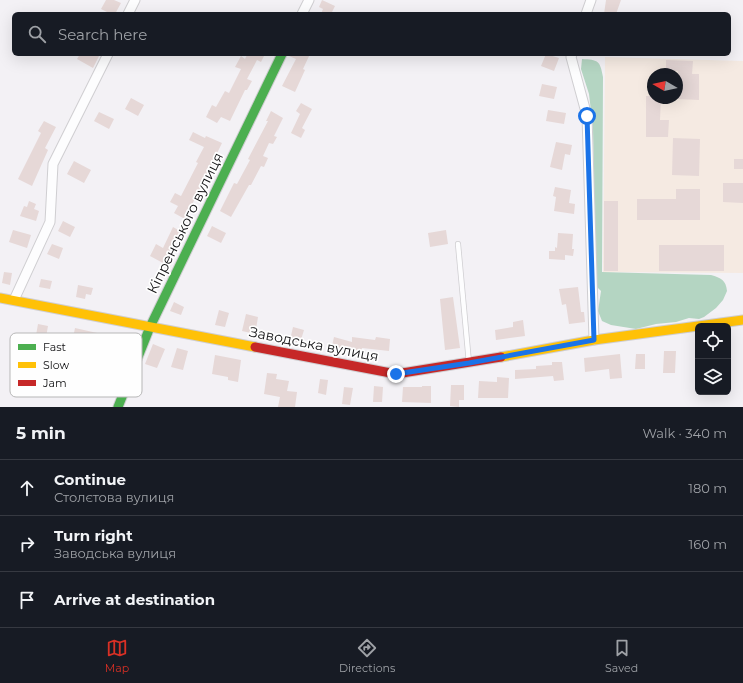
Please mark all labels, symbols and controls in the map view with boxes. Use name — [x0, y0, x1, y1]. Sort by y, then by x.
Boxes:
search box — [12, 12, 731, 56]
icon: search — [26, 23, 48, 45]
text: Search here — [58, 25, 147, 44]
north arrow — [647, 68, 683, 104]
route start — [578, 107, 596, 125]
street label: Кіпренського вулиця — [143, 150, 227, 296]
street label: Заводська вулиця — [248, 323, 380, 365]
map controls — [695, 323, 731, 395]
button: locate — [695, 323, 731, 359]
legend — [10, 333, 142, 397]
text: Fast — [43, 340, 67, 354]
text: Slow — [43, 358, 69, 372]
button: layers — [695, 359, 731, 395]
route end — [387, 365, 405, 383]
text: Jam — [42, 376, 67, 390]
text: 5 min — [16, 423, 66, 443]
text: Walk · 340 m — [643, 425, 727, 441]
text: Continue — [54, 470, 126, 489]
icon: ahead — [16, 477, 38, 499]
text: 180 m — [688, 480, 727, 496]
text: Столєтова вулиця — [54, 489, 175, 505]
text: Turn right — [54, 526, 133, 545]
icon: right — [16, 533, 38, 555]
text: 160 m — [689, 536, 727, 552]
text: Заводська вулиця — [54, 545, 176, 561]
icon: arrive — [16, 589, 38, 611]
text: Arrive at destination — [54, 590, 215, 609]
tab: Map — [105, 637, 129, 675]
tab: Directions — [339, 637, 395, 675]
tab: Saved — [605, 637, 638, 675]

